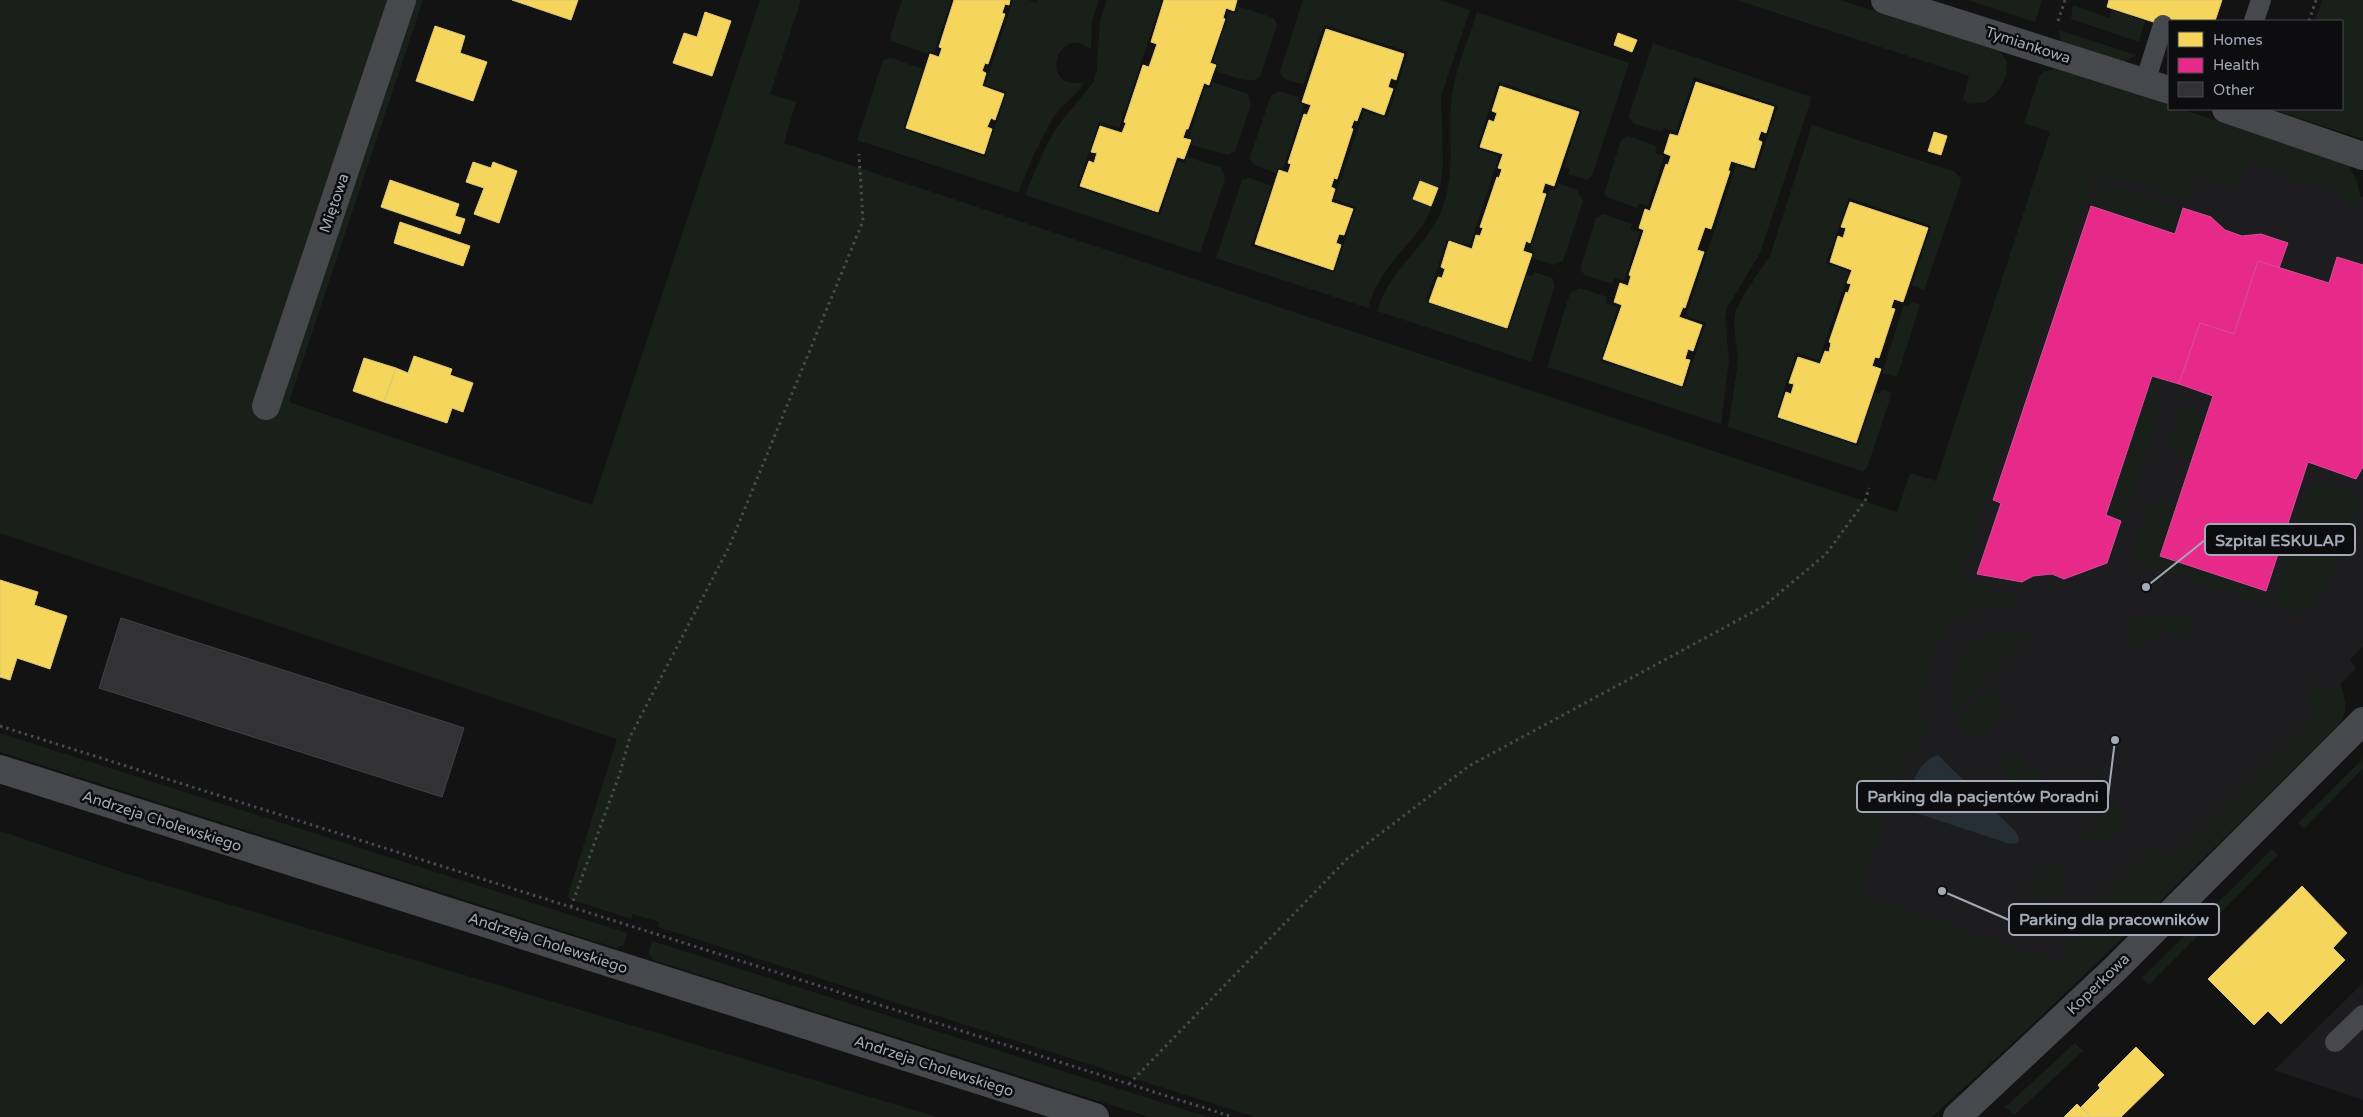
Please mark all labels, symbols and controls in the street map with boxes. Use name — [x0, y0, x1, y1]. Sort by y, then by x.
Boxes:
legend — [2168, 20, 2343, 110]
street label: Tymiankowa — [1983, 23, 2073, 67]
text: Homes — [2213, 31, 2263, 49]
text: Health — [2213, 56, 2260, 74]
text: Other — [2213, 81, 2255, 99]
street label: Miętowa — [315, 171, 353, 235]
callout: Szpital ESKULAP — [2205, 524, 2355, 555]
text: Szpital ESKULAP — [2215, 531, 2345, 551]
callout: Parking dla pacjentów Poradni — [1857, 781, 2108, 812]
street label: Andrzeja Cholewskiego — [80, 787, 244, 855]
text: Parking dla pacjentów Poradni — [1867, 787, 2099, 807]
callout: Parking dla pracowników — [2009, 904, 2219, 935]
street label: Andrzeja Cholewskiego — [466, 909, 630, 977]
text: Parking dla pracowników — [2019, 910, 2209, 930]
street label: Koperkowa — [2063, 950, 2133, 1018]
street label: Andrzeja Cholewskiego — [852, 1032, 1016, 1100]

